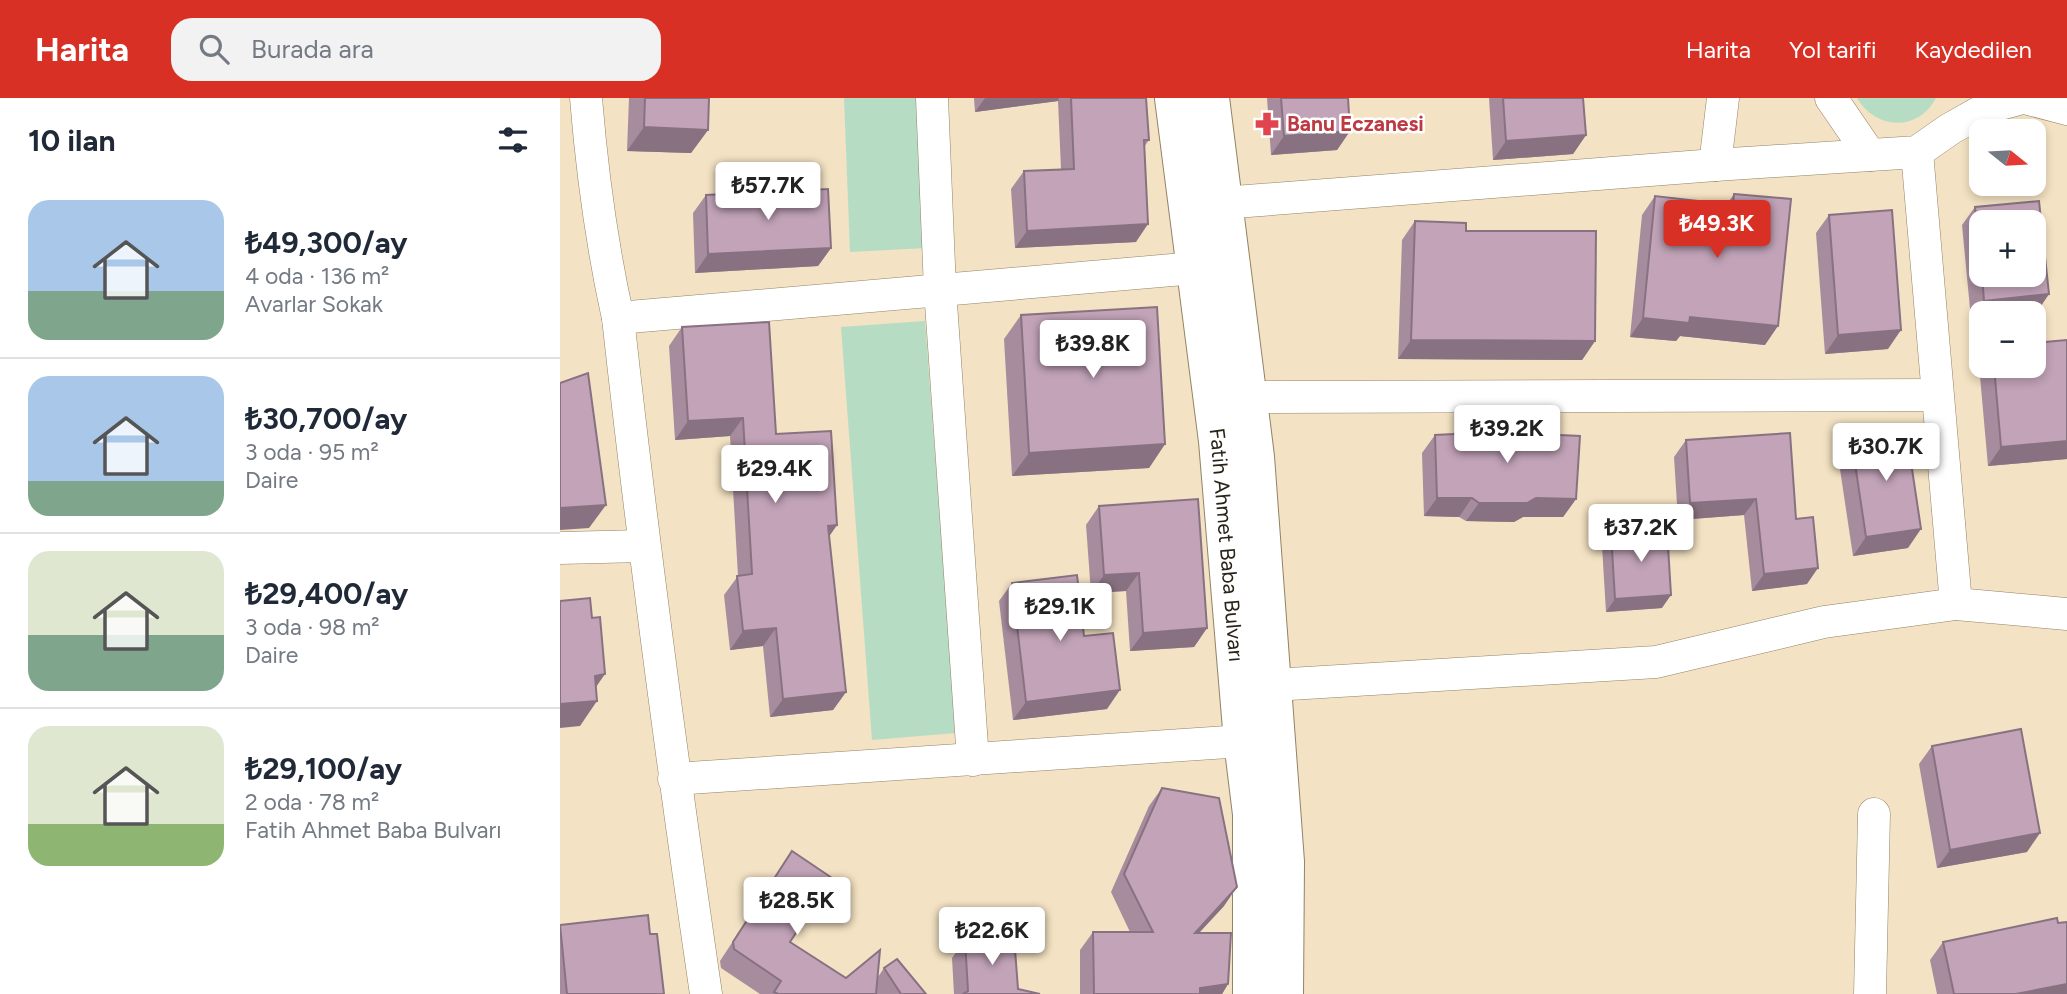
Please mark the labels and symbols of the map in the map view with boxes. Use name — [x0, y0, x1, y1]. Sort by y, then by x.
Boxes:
pharmacy icon: Banu Eczanesi — [1253, 110, 1281, 138]
place label: Banu Eczanesi — [1287, 111, 1424, 136]
north arrow — [1969, 119, 2046, 196]
pin: ₺57.7K — [711, 162, 825, 222]
pin: ₺49.3K — [1660, 200, 1774, 260]
pin: ₺39.8K — [1036, 320, 1150, 380]
pin: ₺39.2K — [1450, 406, 1564, 465]
pin: ₺30.7K — [1829, 424, 1943, 483]
street label: Fatih Ahmet Baba Bulvarı — [1204, 426, 1249, 663]
pin: ₺29.4K — [718, 446, 832, 505]
pin: ₺37.2K — [1584, 504, 1698, 564]
pin: ₺29.1K — [1003, 584, 1117, 643]
pin: ₺28.5K — [740, 878, 854, 937]
pin: ₺22.6K — [935, 908, 1049, 967]

